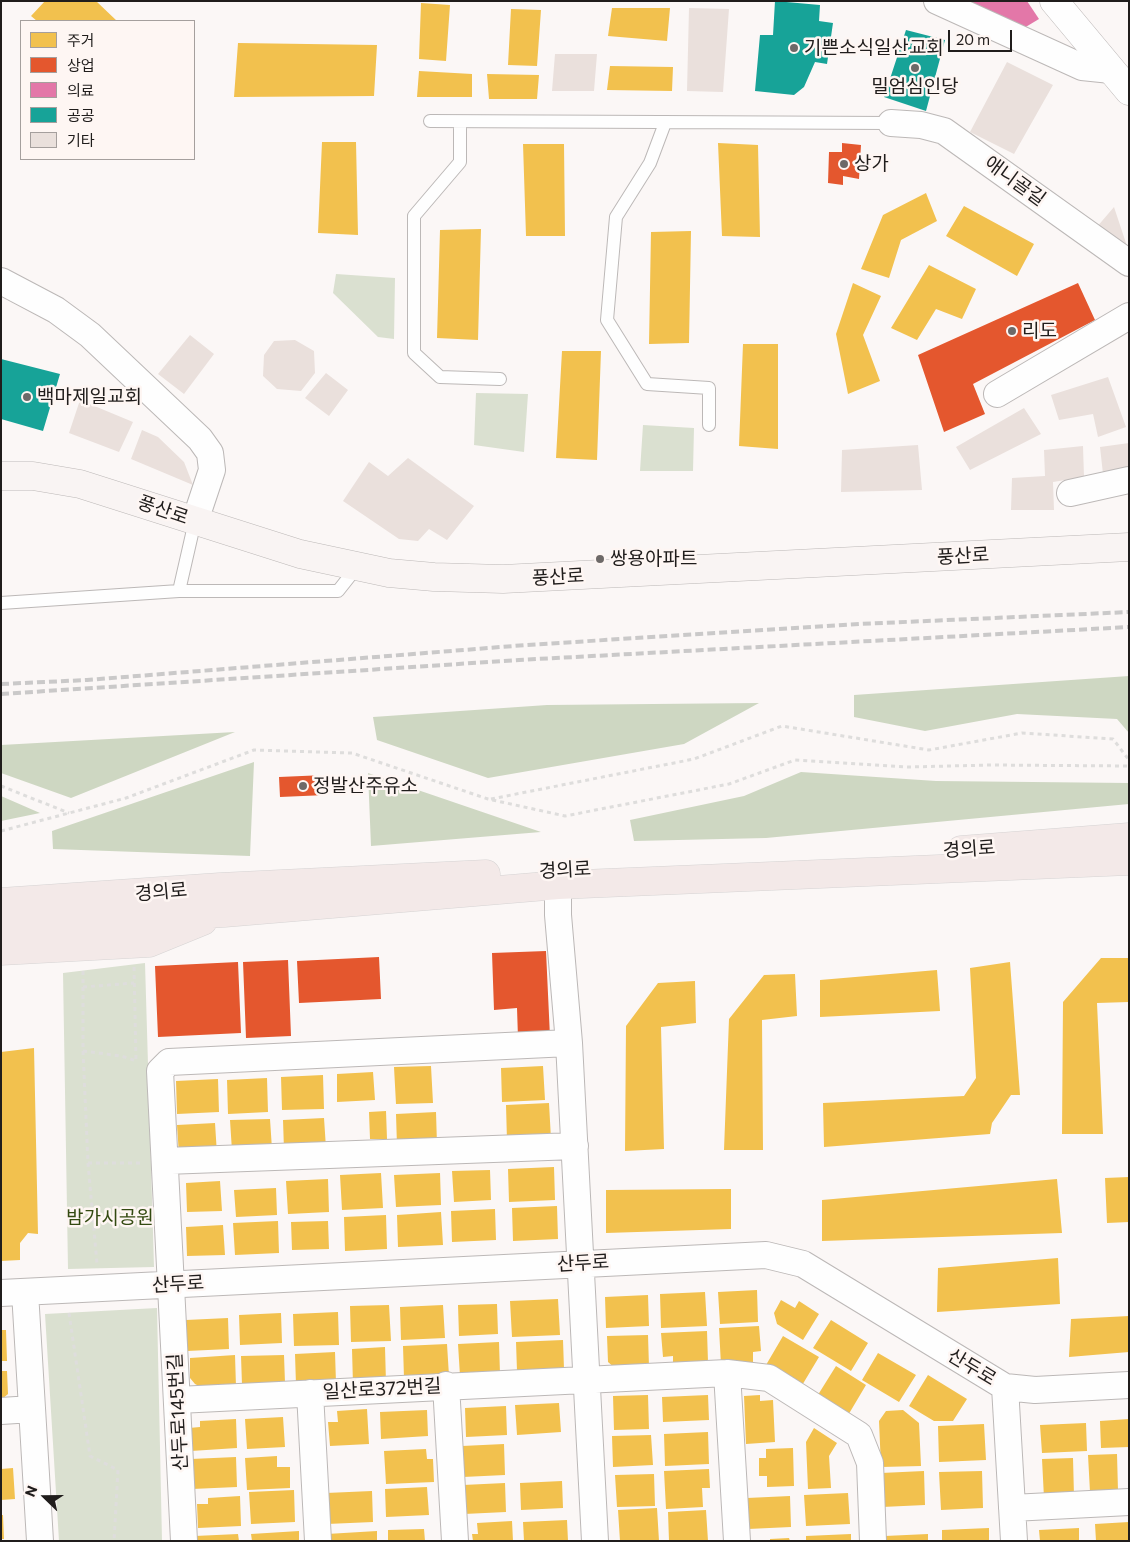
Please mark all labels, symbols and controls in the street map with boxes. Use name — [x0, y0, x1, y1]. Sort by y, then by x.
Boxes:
legend — [20, 20, 195, 160]
scale bar — [950, 20, 1014, 52]
text: 20 m — [956, 30, 990, 48]
text: 주거 — [67, 31, 95, 49]
place label: 기쁜소식일산교회 — [804, 37, 944, 59]
marker: 기쁜소식일산교회 — [788, 42, 800, 54]
text: 상업 — [67, 56, 95, 74]
marker: 밀엄심인당 — [909, 62, 921, 74]
place label: 밀엄심인당 — [871, 76, 959, 98]
text: 의료 — [67, 81, 95, 99]
text: 공공 — [67, 106, 95, 124]
text: 기타 — [67, 131, 95, 149]
street label: 애니골길 — [980, 151, 1050, 211]
place label: 상가 — [854, 153, 889, 175]
marker: 상가 — [838, 158, 850, 170]
place label: 리도 — [1022, 320, 1057, 342]
marker: 리도 — [1006, 325, 1018, 337]
place label: 백마제일교회 — [37, 386, 142, 408]
marker: 백마제일교회 — [21, 391, 33, 403]
street label: 풍산로 — [134, 491, 192, 529]
street label: 풍산로 — [936, 543, 990, 569]
place label: 쌍용아파트 — [610, 548, 697, 570]
marker: 쌍용아파트 — [594, 553, 606, 565]
street label: 풍산로 — [531, 564, 585, 590]
place label: 정발산주유소 — [313, 775, 418, 797]
marker: 정발산주유소 — [297, 780, 309, 792]
street label: 경의로 — [942, 836, 996, 862]
street label: 경의로 — [538, 857, 592, 883]
street label: 경의로 — [134, 878, 188, 906]
park label: 밤가시공원 — [66, 1207, 154, 1229]
street label: 산두로 — [556, 1250, 610, 1276]
street label: 산두로 — [151, 1271, 205, 1297]
street label: 산두로 — [944, 1344, 1000, 1390]
street label: 산두로145번길 — [164, 1353, 192, 1471]
street label: 일산로372번길 — [322, 1375, 442, 1403]
north arrow — [20, 1472, 70, 1522]
text: N — [21, 1483, 40, 1499]

